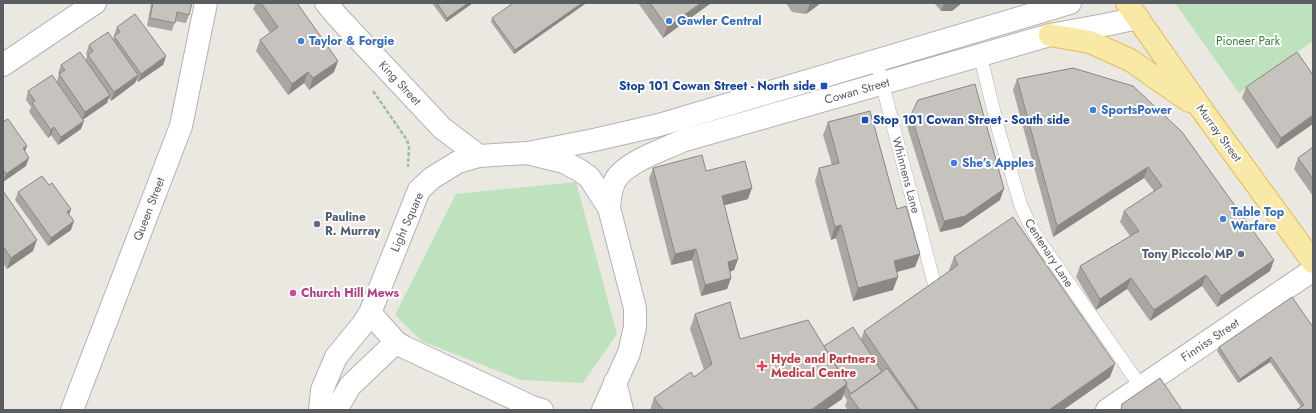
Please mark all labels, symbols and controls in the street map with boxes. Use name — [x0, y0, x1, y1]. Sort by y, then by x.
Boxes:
place label: Gawler Central — [677, 12, 762, 30]
marker: Gawler Central — [664, 16, 674, 26]
place label: Taylor & Forgie — [309, 32, 394, 50]
park label: Pioneer Park — [1216, 32, 1281, 50]
marker: Taylor & Forgie — [296, 36, 306, 46]
street label: King Street — [375, 57, 426, 109]
street label: Cowan Street — [822, 73, 892, 109]
place label: Stop 101 Cowan Street - North side — [619, 77, 816, 95]
marker: Stop 101 Cowan Street - North side — [819, 81, 829, 91]
street label: Murray Street — [1192, 100, 1246, 166]
place label: SportsPower — [1101, 101, 1172, 119]
marker: SportsPower — [1088, 105, 1098, 115]
place label: Stop 101 Cowan Street - South side — [873, 111, 1070, 129]
marker: Stop 101 Cowan Street - South side — [860, 115, 870, 125]
street label: Whinnens Lane — [887, 135, 925, 215]
place label: She’s Apples — [962, 154, 1034, 172]
marker: She’s Apples — [949, 158, 959, 168]
street label: Queen Street — [129, 175, 169, 243]
street label: Light Square — [386, 189, 428, 255]
place label: Table Top Warfare — [1231, 203, 1285, 235]
place label: Pauline R. Murray — [325, 208, 381, 240]
marker: Table Top Warfare — [1218, 214, 1228, 224]
street label: Centenary Lane — [1020, 215, 1078, 291]
marker: Pauline R. Murray — [312, 219, 322, 229]
place label: Tony Piccolo MP — [1142, 245, 1234, 263]
marker: Tony Piccolo MP — [1236, 249, 1246, 259]
place label: Church Hill Mews — [301, 284, 400, 302]
marker: Church Hill Mews — [288, 288, 298, 298]
street label: Finniss Street — [1177, 314, 1243, 366]
place label: Hyde and Partners Medical Centre — [771, 350, 876, 382]
marker: Hyde and Partners Medical Centre — [756, 360, 768, 372]

